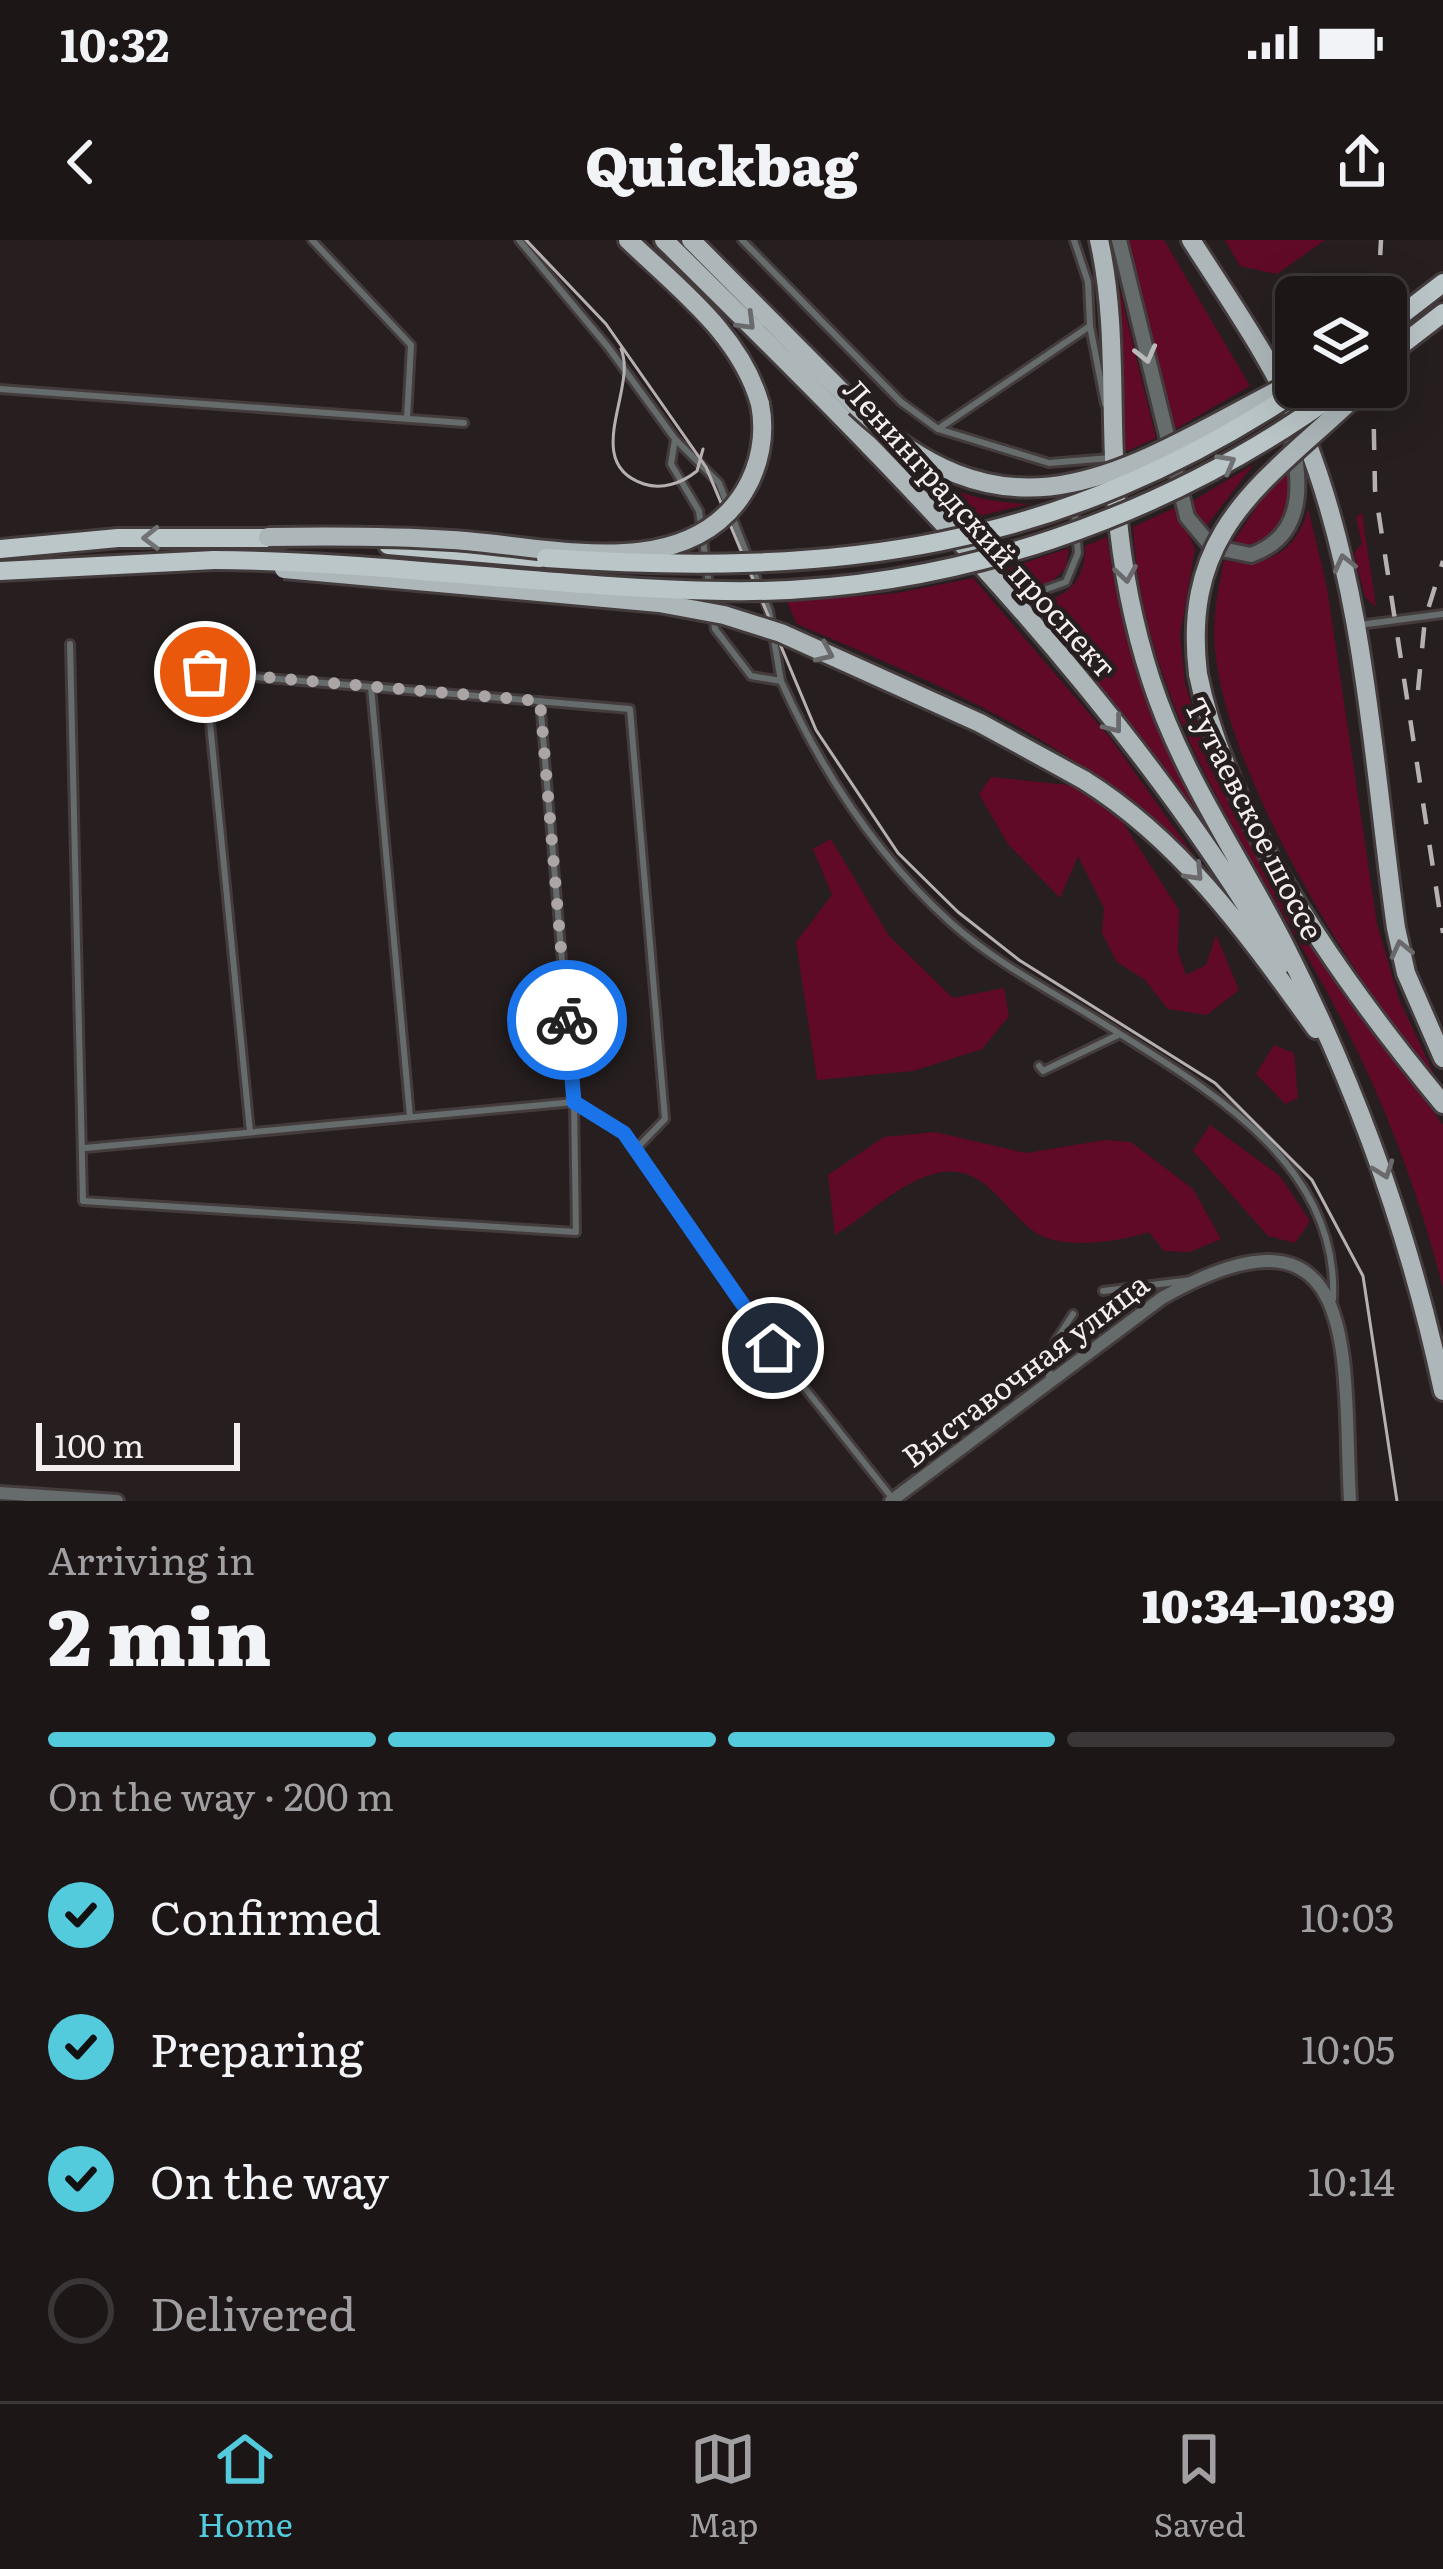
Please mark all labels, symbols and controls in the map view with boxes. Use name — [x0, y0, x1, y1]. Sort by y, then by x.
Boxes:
text: 10:32 — [60, 9, 169, 76]
text: Quickbag — [585, 122, 858, 203]
icon: back — [48, 129, 114, 195]
icon: share — [1329, 129, 1395, 195]
map controls — [1275, 276, 1407, 408]
button: layers — [1275, 276, 1407, 408]
one-way arrow — [733, 308, 755, 330]
one-way arrow — [1132, 343, 1157, 364]
street label: Ленинградский проспект — [835, 368, 1128, 686]
one-way arrow — [1215, 454, 1236, 477]
one-way arrow — [141, 524, 160, 550]
one-way arrow — [1333, 554, 1358, 574]
one-way arrow — [1113, 564, 1138, 584]
pin — [154, 621, 256, 723]
one-way arrow — [813, 638, 834, 662]
icon: bag — [172, 639, 238, 705]
street label: Тутаевское шоссе — [1175, 688, 1336, 947]
one-way arrow — [1099, 712, 1121, 734]
one-way arrow — [1181, 859, 1202, 880]
one-way arrow — [1390, 939, 1415, 959]
courier — [507, 960, 627, 1080]
icon: bike — [534, 987, 600, 1053]
one-way arrow — [1369, 1158, 1394, 1179]
street label: Выставочная улица — [892, 1261, 1157, 1476]
pin — [722, 1297, 824, 1399]
icon: home — [740, 1315, 806, 1381]
scale bar — [36, 1417, 240, 1470]
text: 100 m — [54, 1419, 144, 1468]
text: Arriving in — [48, 1529, 255, 1587]
text: 10:34–10:39 — [1142, 1570, 1395, 1637]
text: 2 min — [48, 1574, 271, 1690]
text: On the way · 200 m — [48, 1765, 394, 1823]
icon: check — [48, 1882, 114, 1948]
text: Confirmed — [150, 1882, 381, 1949]
text: 10:03 — [1301, 1886, 1395, 1944]
icon: check — [48, 2014, 114, 2080]
text: Preparing — [150, 2014, 364, 2081]
text: 10:05 — [1301, 2018, 1395, 2076]
icon: check — [48, 2146, 114, 2212]
text: On the way — [150, 2146, 389, 2213]
text: 10:14 — [1308, 2150, 1395, 2208]
text: Delivered — [150, 2278, 356, 2345]
tab: Home — [198, 2426, 293, 2547]
tab: Map — [688, 2426, 758, 2547]
tab: Saved — [1154, 2426, 1245, 2547]

